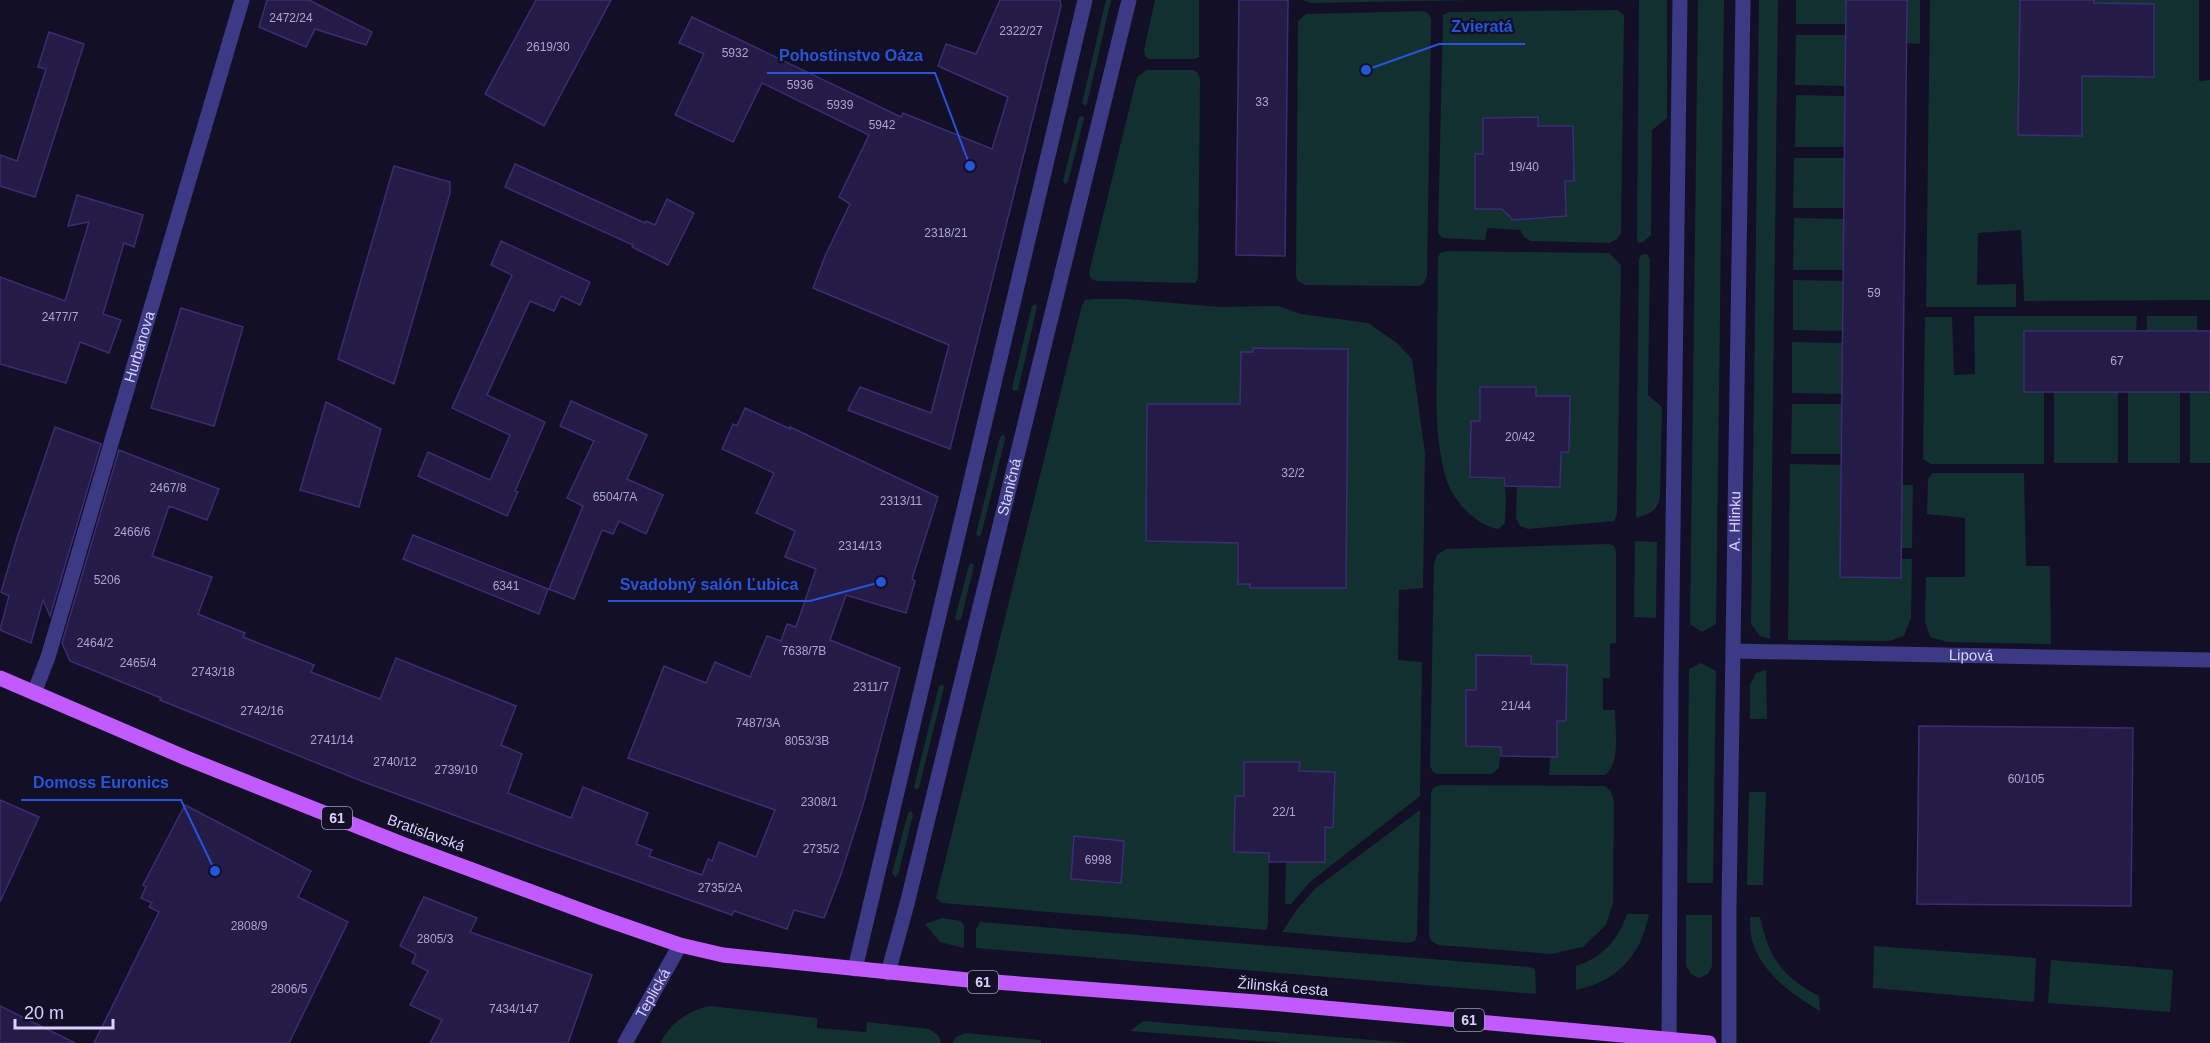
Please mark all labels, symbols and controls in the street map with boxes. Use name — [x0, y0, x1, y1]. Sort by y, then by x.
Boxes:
callout: Zvieratá — [1439, 10, 1525, 44]
house number: 2472/24 — [269, 11, 313, 25]
text: Zvieratá — [1451, 18, 1513, 35]
house number: 2322/27 — [999, 24, 1043, 38]
callout: Pohostinstvo Oáza — [767, 39, 935, 73]
house number: 2619/30 — [526, 40, 570, 54]
house number: 5932 — [722, 46, 749, 60]
text: Pohostinstvo Oáza — [779, 47, 923, 64]
house number: 5936 — [787, 78, 814, 92]
house number: 33 — [1255, 95, 1269, 109]
house number: 5939 — [827, 98, 854, 112]
house number: 5942 — [869, 118, 896, 132]
house number: 19/40 — [1509, 160, 1539, 174]
house number: 2318/21 — [924, 226, 968, 240]
house number: 59 — [1867, 286, 1881, 300]
street label: Hurbanova — [121, 308, 158, 384]
house number: 2477/7 — [42, 310, 79, 324]
house number: 67 — [2110, 354, 2124, 368]
house number: 20/42 — [1505, 430, 1535, 444]
street label: Staničná — [994, 456, 1024, 517]
house number: 32/2 — [1281, 466, 1305, 480]
house number: 2467/8 — [150, 481, 187, 495]
house number: 6504/7A — [593, 490, 637, 504]
street label: A. Hlinku — [1725, 491, 1743, 551]
house number: 2313/11 — [880, 494, 923, 508]
house number: 2466/6 — [114, 525, 151, 539]
house number: 2314/13 — [838, 539, 882, 553]
callout: Svadobný salón Ľubica — [608, 567, 810, 601]
house number: 5206 — [94, 573, 121, 587]
text: Svadobný salón Ľubica — [620, 576, 798, 593]
house number: 6341 — [493, 579, 520, 593]
house number: 2464/2 — [77, 636, 114, 650]
house number: 7638/7B — [782, 644, 826, 658]
street label: Lipová — [1949, 646, 1994, 664]
house number: 2465/4 — [120, 656, 157, 670]
house number: 2743/18 — [191, 665, 235, 679]
house number: 2311/7 — [853, 680, 889, 694]
house number: 21/44 — [1501, 699, 1531, 713]
house number: 2742/16 — [240, 704, 284, 718]
house number: 7487/3A — [736, 716, 780, 730]
house number: 2741/14 — [310, 733, 354, 747]
house number: 8053/3B — [785, 734, 829, 748]
house number: 2740/12 — [373, 755, 417, 769]
house number: 2739/10 — [434, 763, 478, 777]
callout: Domoss Euronics — [21, 766, 181, 800]
house number: 60/105 — [2008, 772, 2045, 786]
text: Domoss Euronics — [33, 774, 169, 791]
house number: 2308/1 — [801, 795, 838, 809]
house number: 22/1 — [1272, 805, 1296, 819]
road number: 61 — [322, 807, 352, 829]
street label: Bratislavská — [385, 811, 468, 855]
house number: 2735/2 — [803, 842, 840, 856]
house number: 6998 — [1085, 853, 1112, 867]
house number: 2735/2A — [698, 881, 742, 895]
house number: 2808/9 — [231, 919, 268, 933]
house number: 2805/3 — [417, 932, 454, 946]
street label: Teplická — [632, 965, 673, 1021]
road number: 61 — [968, 971, 998, 993]
street label: Žilinská cesta — [1237, 974, 1330, 999]
house number: 2806/5 — [271, 982, 308, 996]
scale bar — [15, 992, 112, 1030]
house number: 7434/147 — [489, 1002, 539, 1016]
text: 20 m — [24, 1003, 64, 1023]
road number: 61 — [1454, 1009, 1484, 1031]

